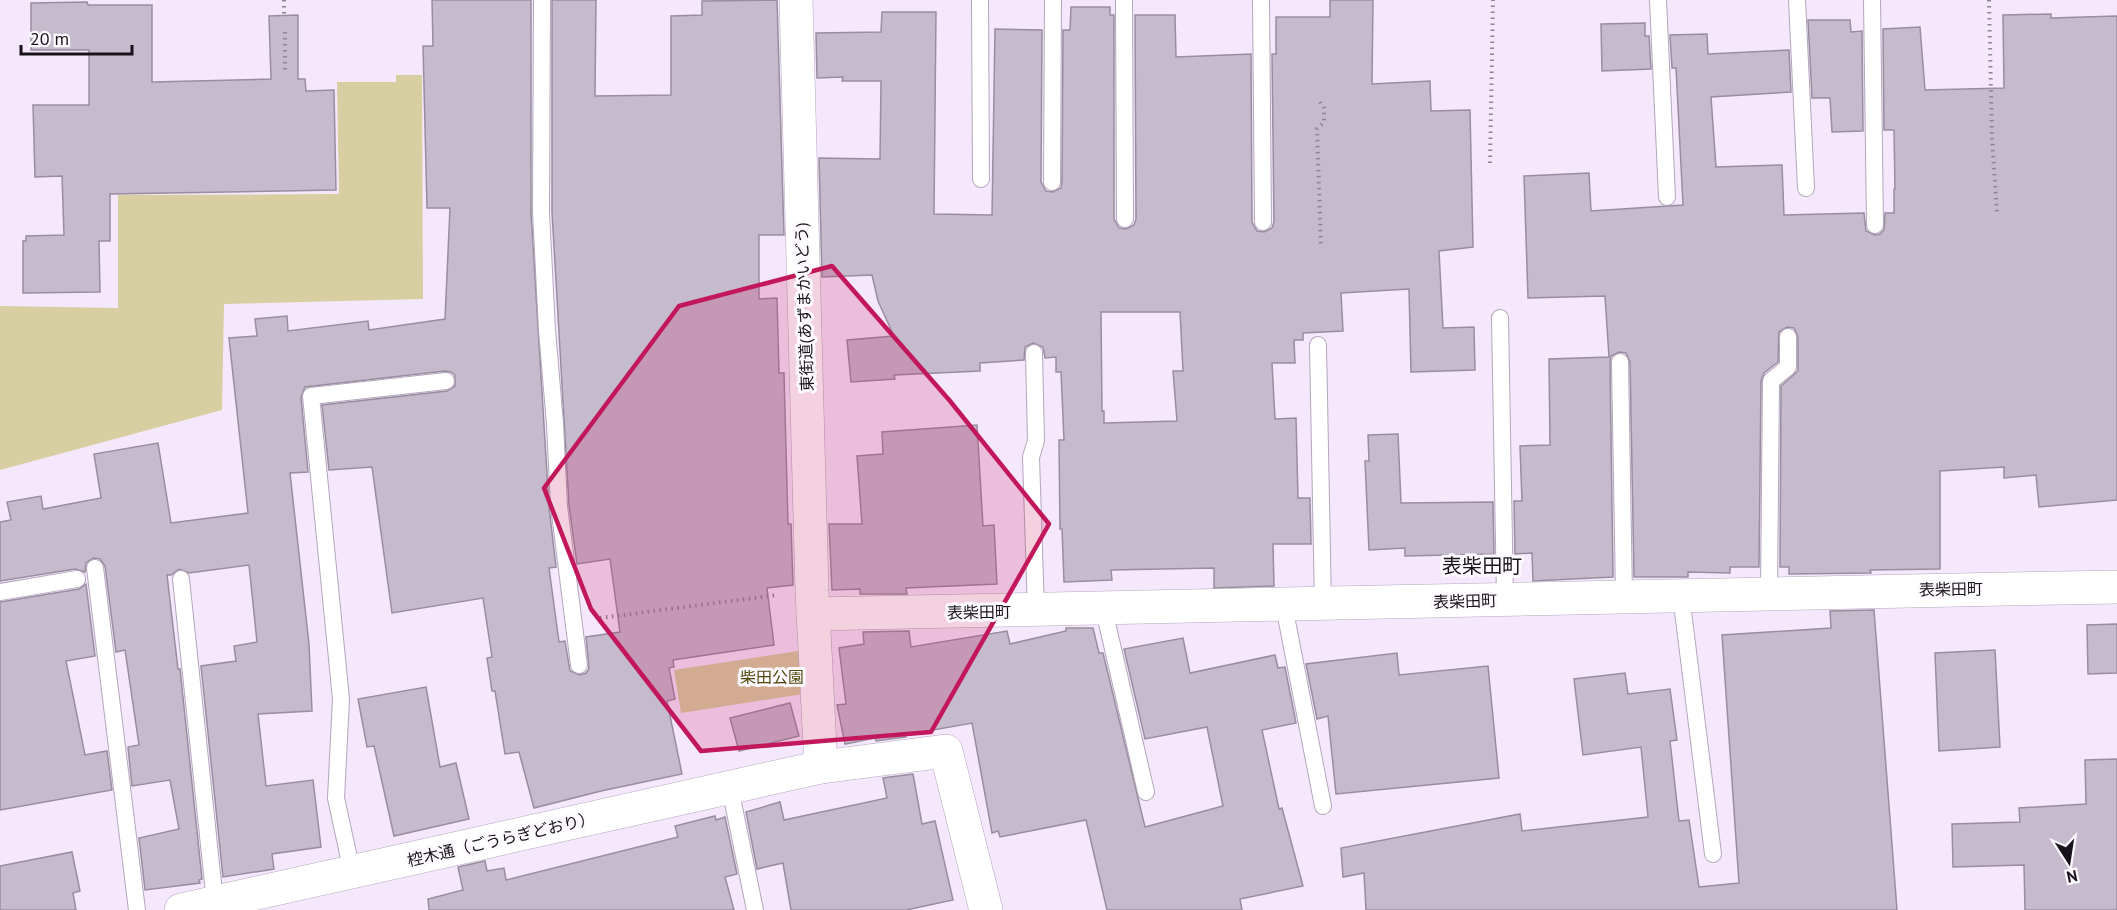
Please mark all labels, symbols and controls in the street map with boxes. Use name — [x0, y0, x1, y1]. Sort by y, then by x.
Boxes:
scale bar — [21, 18, 132, 56]
text: 20 m — [30, 27, 69, 50]
street label: 東街道(あずまかいどう) — [791, 222, 817, 392]
district label: 表柴田町 — [1442, 553, 1522, 579]
street label: 表柴田町 — [1919, 578, 1983, 600]
street label: 表柴田町 — [1433, 590, 1497, 612]
street label: 表柴田町 — [947, 601, 1011, 623]
park label: 柴田公園 — [740, 667, 804, 687]
street label: 椌木通（ごうらぎどおり） — [405, 808, 597, 870]
north arrow — [2039, 832, 2099, 892]
text: N — [2065, 866, 2079, 888]

